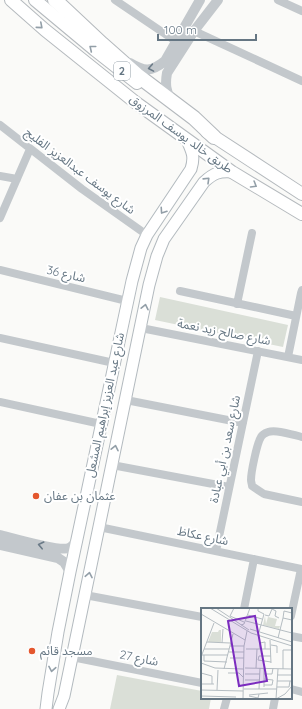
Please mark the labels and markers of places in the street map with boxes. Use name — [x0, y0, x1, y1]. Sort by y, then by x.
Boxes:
place label: عثمان بن عفان — [44, 488, 115, 503]
marker: عثمان بن عفان — [31, 491, 41, 501]
place label: مسجد قائم — [40, 643, 93, 660]
marker: مسجد قائم — [27, 646, 37, 656]

